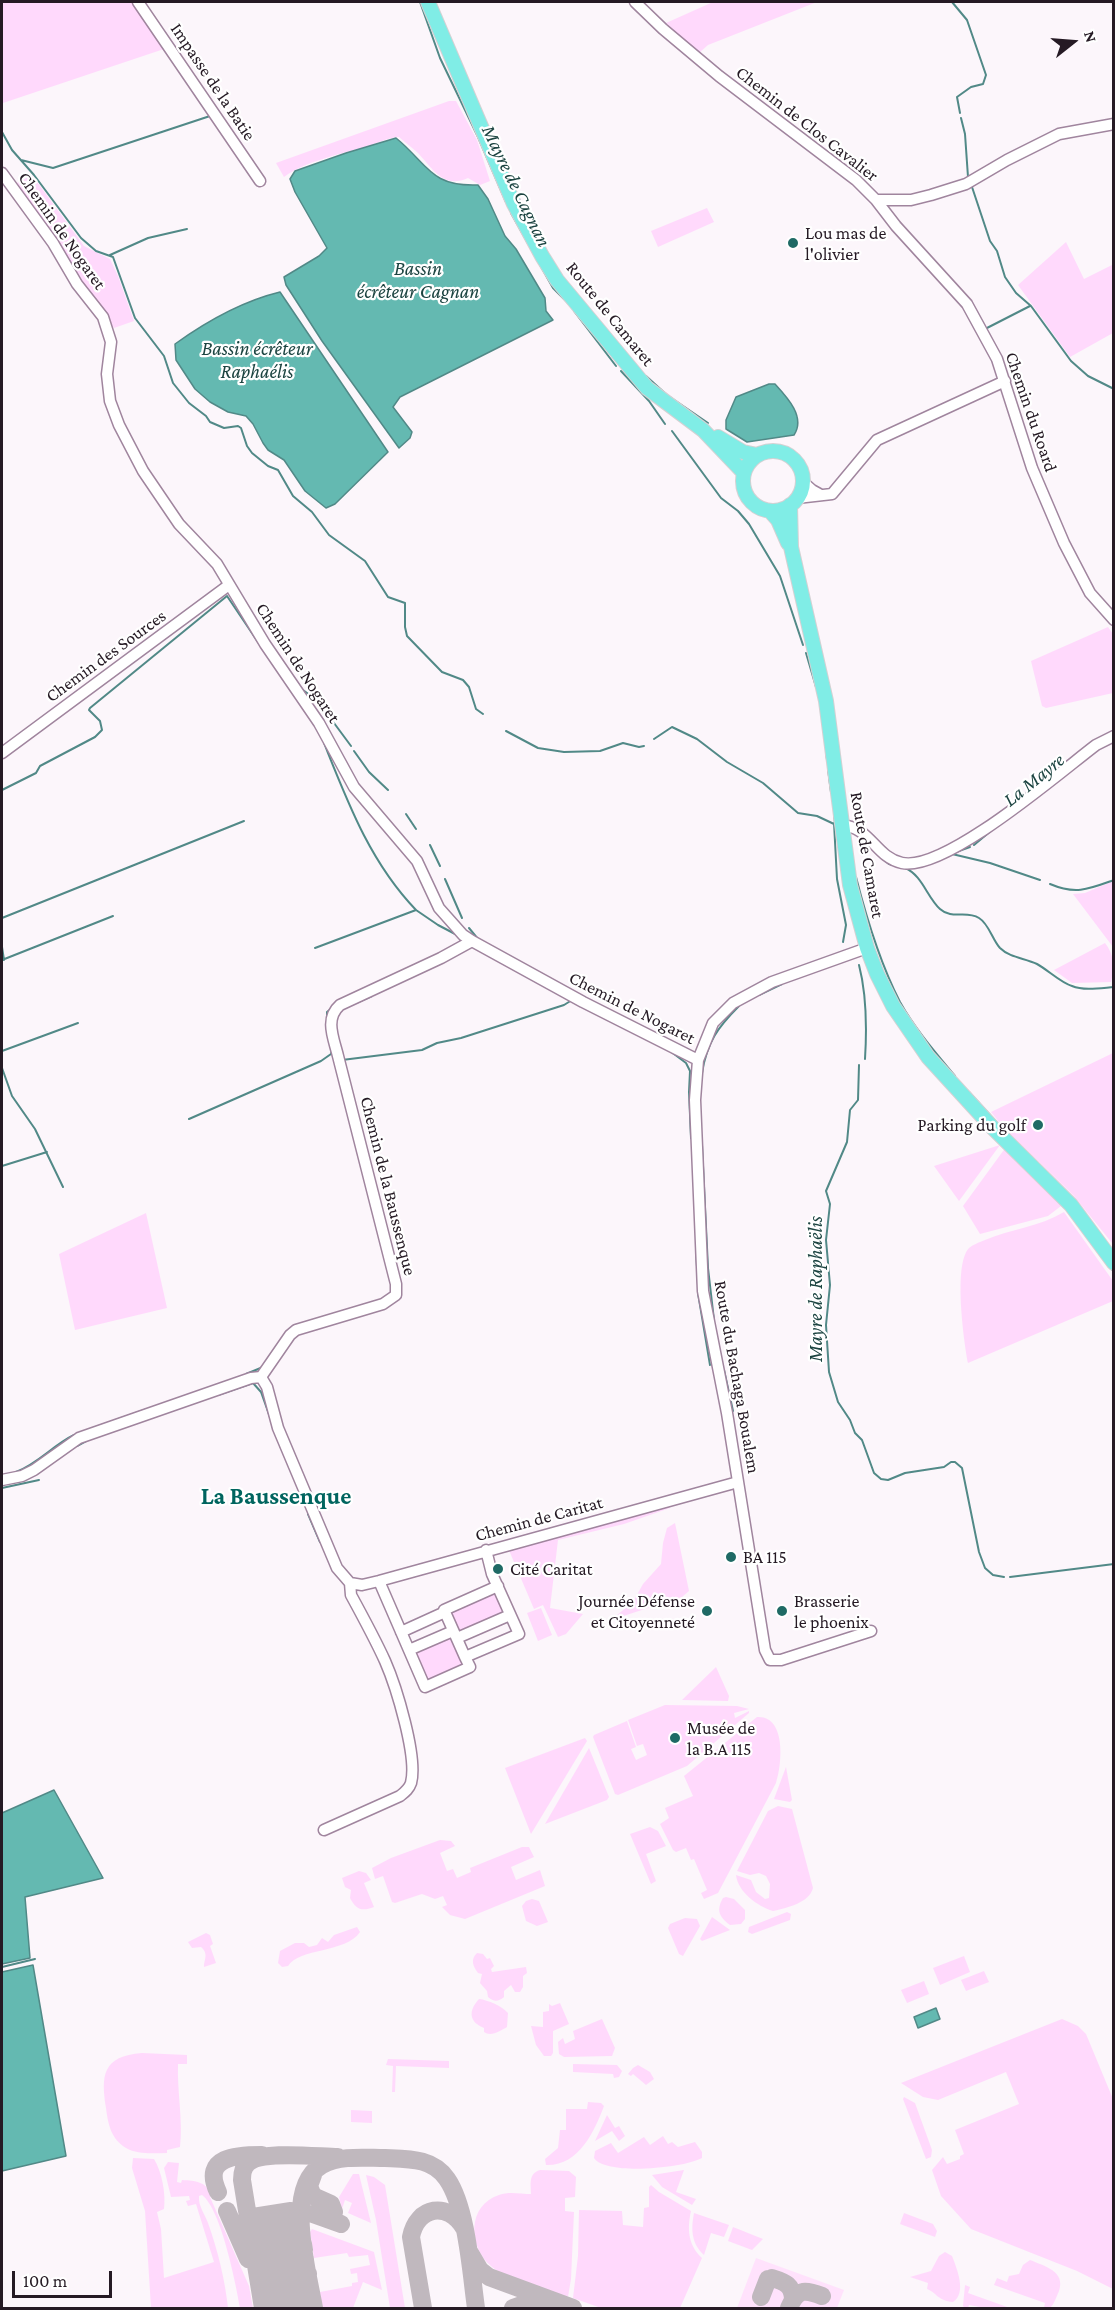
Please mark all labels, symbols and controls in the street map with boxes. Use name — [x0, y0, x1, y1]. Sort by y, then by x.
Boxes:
north arrow — [1043, 12, 1103, 72]
street label: Impasse de la Batie — [166, 19, 260, 145]
text: N — [1081, 29, 1100, 44]
street label: Chemin de Clos Cavalier — [731, 62, 883, 186]
water label: Mayre de Cagnan — [476, 121, 556, 251]
street label: Chemin de Nogaret — [13, 168, 111, 294]
place label: Lou mas de l'olivier — [805, 222, 886, 264]
marker: Lou mas de l'olivier — [786, 236, 800, 250]
water label: Bassin écrêteur Cagnan — [357, 257, 479, 304]
street label: Route de Camaret — [561, 258, 659, 370]
water label: Bassin écrêteur Raphaélis — [201, 337, 313, 384]
street label: Chemin du Roard — [1000, 349, 1062, 475]
street label: Chemin de Nogaret — [251, 599, 345, 727]
street label: Chemin des Sources — [42, 605, 170, 707]
water label: La Mayre — [999, 748, 1069, 812]
street label: Route de Camaret — [845, 790, 889, 920]
street label: Chemin de Nogaret — [565, 967, 699, 1049]
street label: Chemin de la Baussenque — [355, 1094, 421, 1278]
place label: Parking du golf — [918, 1114, 1026, 1136]
marker: Parking du golf — [1031, 1118, 1045, 1132]
water label: Mayre de Raphaëlis — [804, 1216, 828, 1362]
street label: Route du Bachaga Boualem — [709, 1279, 765, 1475]
district label: La Baussenque — [201, 1483, 351, 1511]
street label: Chemin de Caritat — [473, 1492, 605, 1546]
place label: BA 115 — [743, 1546, 787, 1568]
marker: BA 115 — [724, 1550, 738, 1564]
place label: Cité Caritat — [510, 1558, 593, 1580]
marker: Cité Caritat — [491, 1562, 505, 1576]
place label: Journée Défense et Citoyenneté — [578, 1590, 695, 1632]
place label: Brasserie le phoenix — [794, 1590, 869, 1632]
marker: Journée Défense et Citoyenneté — [700, 1604, 714, 1618]
marker: Brasserie le phoenix — [775, 1604, 789, 1618]
place label: Musée de la B.A 115 — [687, 1717, 755, 1760]
marker: Musée de la B.A 115 — [668, 1731, 682, 1745]
scale bar — [15, 2259, 116, 2297]
text: 100 m — [23, 2271, 67, 2291]

